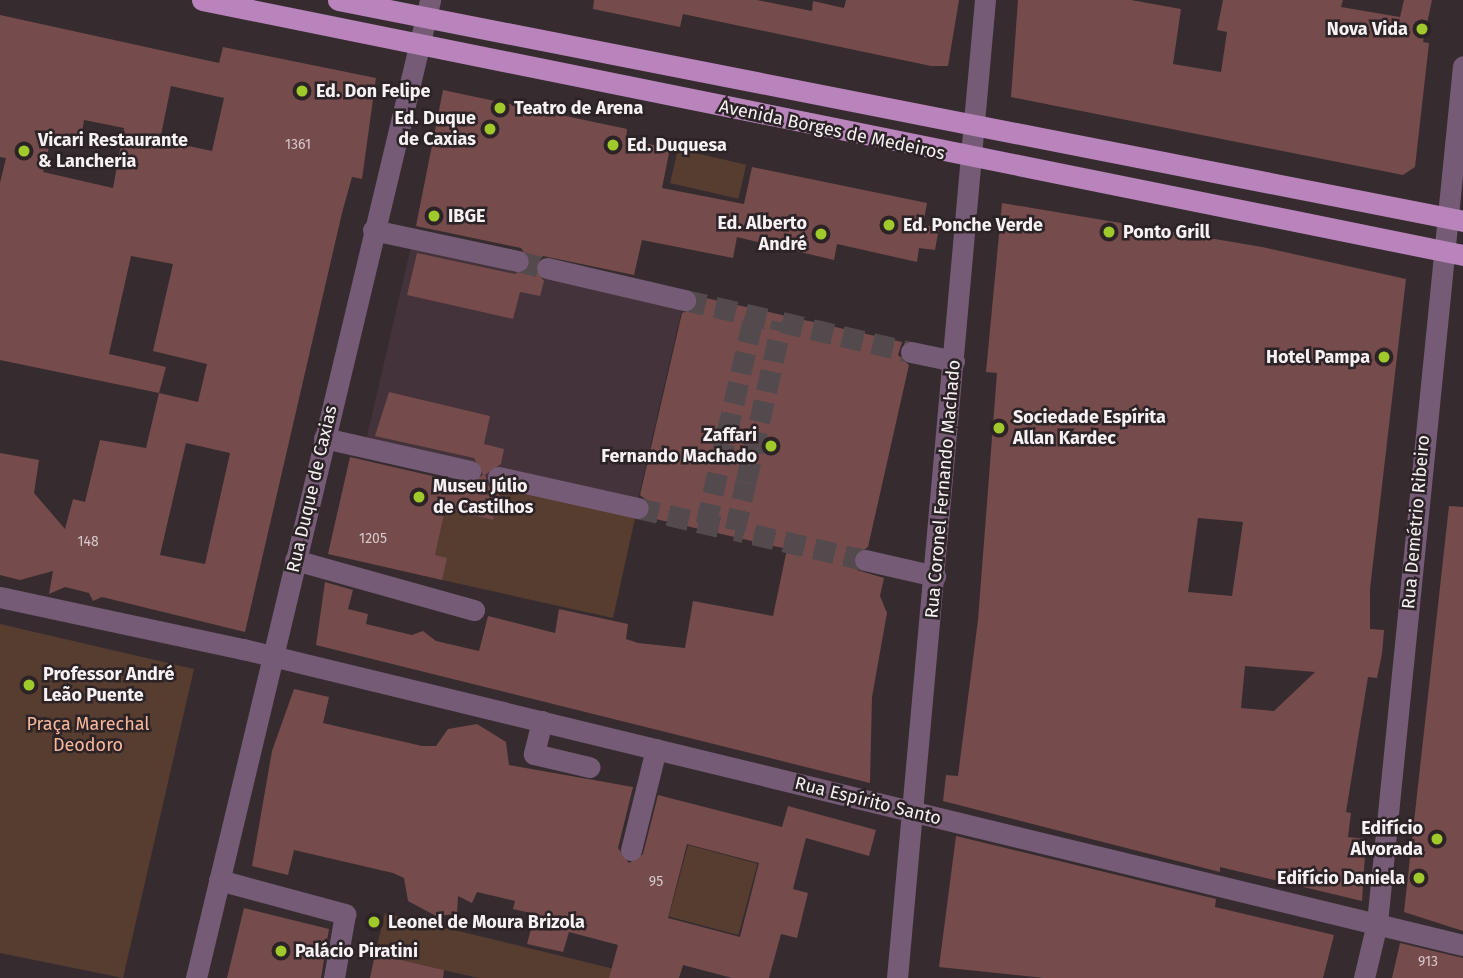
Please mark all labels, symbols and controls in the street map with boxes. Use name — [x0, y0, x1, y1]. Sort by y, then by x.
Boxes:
place label: Nova Vida — [1327, 18, 1408, 40]
marker: Nova Vida — [1414, 21, 1430, 37]
place label: Ed. Don Felipe — [316, 80, 431, 102]
marker: Ed. Don Felipe — [294, 83, 310, 99]
street label: Avenida Borges de Medeiros — [717, 96, 947, 164]
place label: Teatro de Arena — [514, 97, 643, 119]
marker: Teatro de Arena — [492, 100, 508, 116]
place label: Ed. Duque de Caxias — [394, 108, 476, 150]
marker: Ed. Duque de Caxias — [482, 121, 498, 137]
place label: Vicari Restaurante & Lancheria — [38, 130, 188, 172]
place label: Ed. Duquesa — [627, 134, 727, 156]
house number: 1361 — [285, 137, 311, 153]
marker: Ed. Duquesa — [605, 137, 621, 153]
marker: Vicari Restaurante & Lancheria — [16, 143, 32, 159]
place label: IBGE — [448, 205, 485, 227]
marker: IBGE — [426, 208, 442, 224]
place label: Ed. Alberto André — [718, 213, 807, 256]
place label: Ed. Ponche Verde — [903, 214, 1043, 236]
marker: Ed. Ponche Verde — [881, 217, 897, 233]
place label: Ponto Grill — [1123, 221, 1210, 243]
marker: Ponto Grill — [1101, 224, 1117, 240]
marker: Ed. Alberto André — [813, 226, 829, 242]
place label: Hotel Pampa — [1266, 346, 1370, 368]
marker: Hotel Pampa — [1376, 349, 1392, 365]
street label: Rua Coronel Fernando Machado — [921, 359, 965, 619]
street label: Rua Duque de Caxias — [282, 403, 342, 575]
place label: Sociedade Espírita Allan Kardec — [1013, 407, 1166, 450]
marker: Sociedade Espírita Allan Kardec — [991, 420, 1007, 436]
place label: Zaffari Fernando Machado — [601, 425, 757, 467]
street label: Rua Demétrio Ribeiro — [1398, 434, 1434, 610]
marker: Zaffari Fernando Machado — [763, 438, 779, 454]
place label: Museu Júlio de Castilhos — [433, 476, 534, 518]
marker: Museu Júlio de Castilhos — [411, 489, 427, 505]
house number: 1205 — [359, 531, 387, 547]
house number: 148 — [77, 534, 99, 550]
place label: Professor André Leão Puente — [43, 664, 174, 706]
marker: Professor André Leão Puente — [21, 677, 37, 693]
park label: Praça Marechal Deodoro — [26, 714, 150, 756]
street label: Rua Espírito Santo — [793, 772, 943, 830]
place label: Edifício Alvorada — [1350, 818, 1423, 860]
marker: Edifício Alvorada — [1429, 831, 1445, 847]
place label: Edifício Daniela — [1277, 867, 1405, 889]
marker: Edifício Daniela — [1411, 870, 1427, 886]
house number: 95 — [649, 874, 663, 890]
place label: Leonel de Moura Brizola — [388, 911, 585, 933]
marker: Leonel de Moura Brizola — [366, 914, 382, 930]
place label: Palácio Piratini — [295, 940, 418, 962]
marker: Palácio Piratini — [273, 943, 289, 959]
house number: 913 — [1418, 954, 1438, 970]

